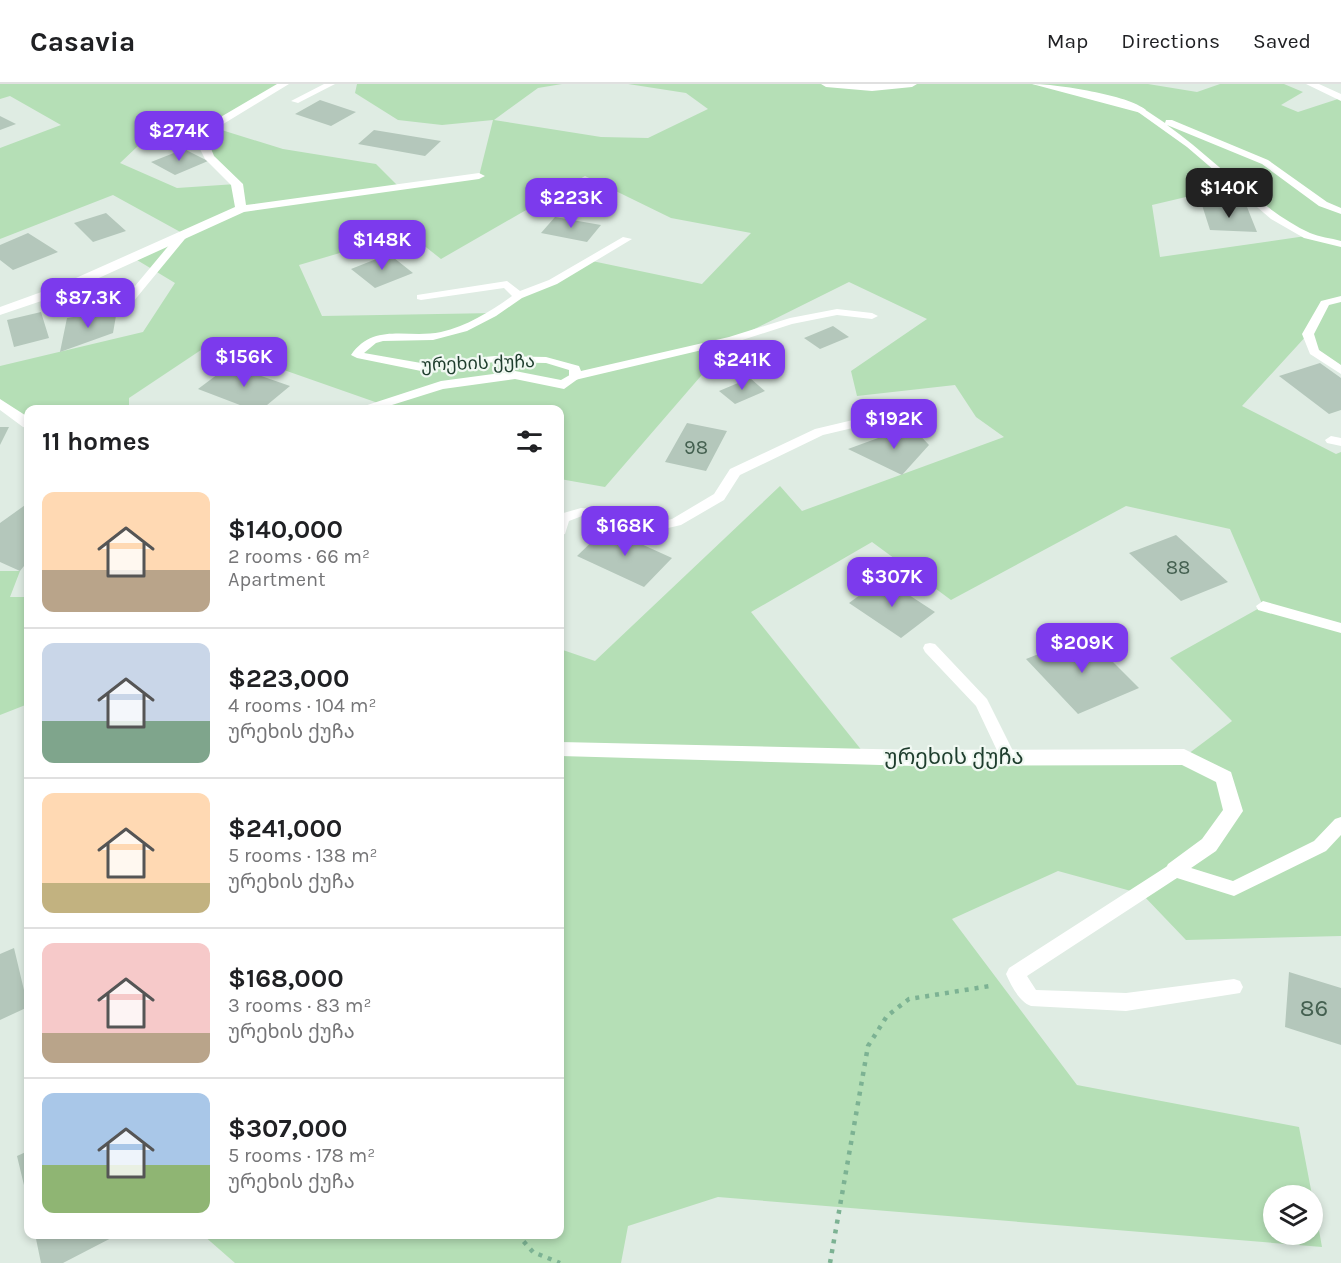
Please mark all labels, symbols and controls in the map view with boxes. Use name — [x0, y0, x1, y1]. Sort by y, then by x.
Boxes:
text: Casavia — [30, 25, 135, 58]
text: Map — [1047, 29, 1088, 53]
text: Directions — [1121, 29, 1220, 53]
text: Saved — [1253, 29, 1311, 53]
pin: $274K — [137, 111, 221, 162]
text: $274K — [149, 119, 209, 142]
pin: $140K — [1187, 168, 1271, 219]
text: $140K — [1200, 176, 1258, 199]
pin: $223K — [529, 178, 613, 229]
text: $223K — [539, 186, 603, 209]
pin: $148K — [340, 220, 424, 271]
text: $148K — [353, 228, 411, 251]
pin: $87.3K — [39, 278, 137, 329]
text: $87.3K — [55, 286, 121, 309]
pin: $156K — [202, 337, 286, 388]
pin: $241K — [700, 340, 784, 391]
text: $156K — [215, 345, 273, 368]
text: $241K — [713, 348, 771, 371]
street label: ურეხის ქუჩა — [421, 350, 535, 376]
pin: $192K — [852, 399, 936, 450]
text: $192K — [865, 407, 923, 430]
icon: filters — [513, 425, 546, 458]
text: 11 homes — [42, 426, 150, 457]
house number: 98 — [684, 436, 708, 459]
pin: $168K — [583, 506, 667, 557]
text: $140,000 — [228, 514, 343, 545]
text: $168K — [595, 514, 655, 537]
icon: home — [90, 516, 162, 588]
text: 2 rooms · 66 m² — [228, 545, 370, 568]
house number: 88 — [1166, 556, 1190, 579]
pin: $307K — [850, 557, 934, 608]
text: $307K — [861, 565, 923, 588]
text: Apartment — [228, 568, 326, 591]
pin: $209K — [1040, 623, 1124, 674]
text: $209K — [1050, 631, 1114, 654]
text: $223,000 — [228, 663, 349, 694]
icon: home — [90, 667, 162, 739]
text: 4 rooms · 104 m² — [228, 694, 376, 717]
text: ურეხის ქუჩა — [228, 720, 355, 743]
street label: ურეხის ქუჩა — [884, 744, 1024, 770]
text: $241,000 — [228, 813, 342, 844]
icon: home — [90, 817, 162, 889]
text: 5 rooms · 138 m² — [228, 844, 378, 867]
text: ურეხის ქუჩა — [228, 870, 355, 893]
text: $168,000 — [228, 963, 344, 994]
icon: home — [90, 967, 162, 1039]
text: 3 rooms · 83 m² — [228, 994, 372, 1017]
house number: 86 — [1300, 994, 1328, 1022]
text: ურეხის ქუჩა — [228, 1020, 355, 1043]
text: $307,000 — [228, 1113, 347, 1144]
icon: home — [90, 1117, 162, 1189]
text: 5 rooms · 178 m² — [228, 1144, 375, 1167]
text: ურეხის ქუჩა — [228, 1170, 355, 1193]
map controls — [1263, 1185, 1323, 1245]
button: layers — [1263, 1185, 1323, 1245]

